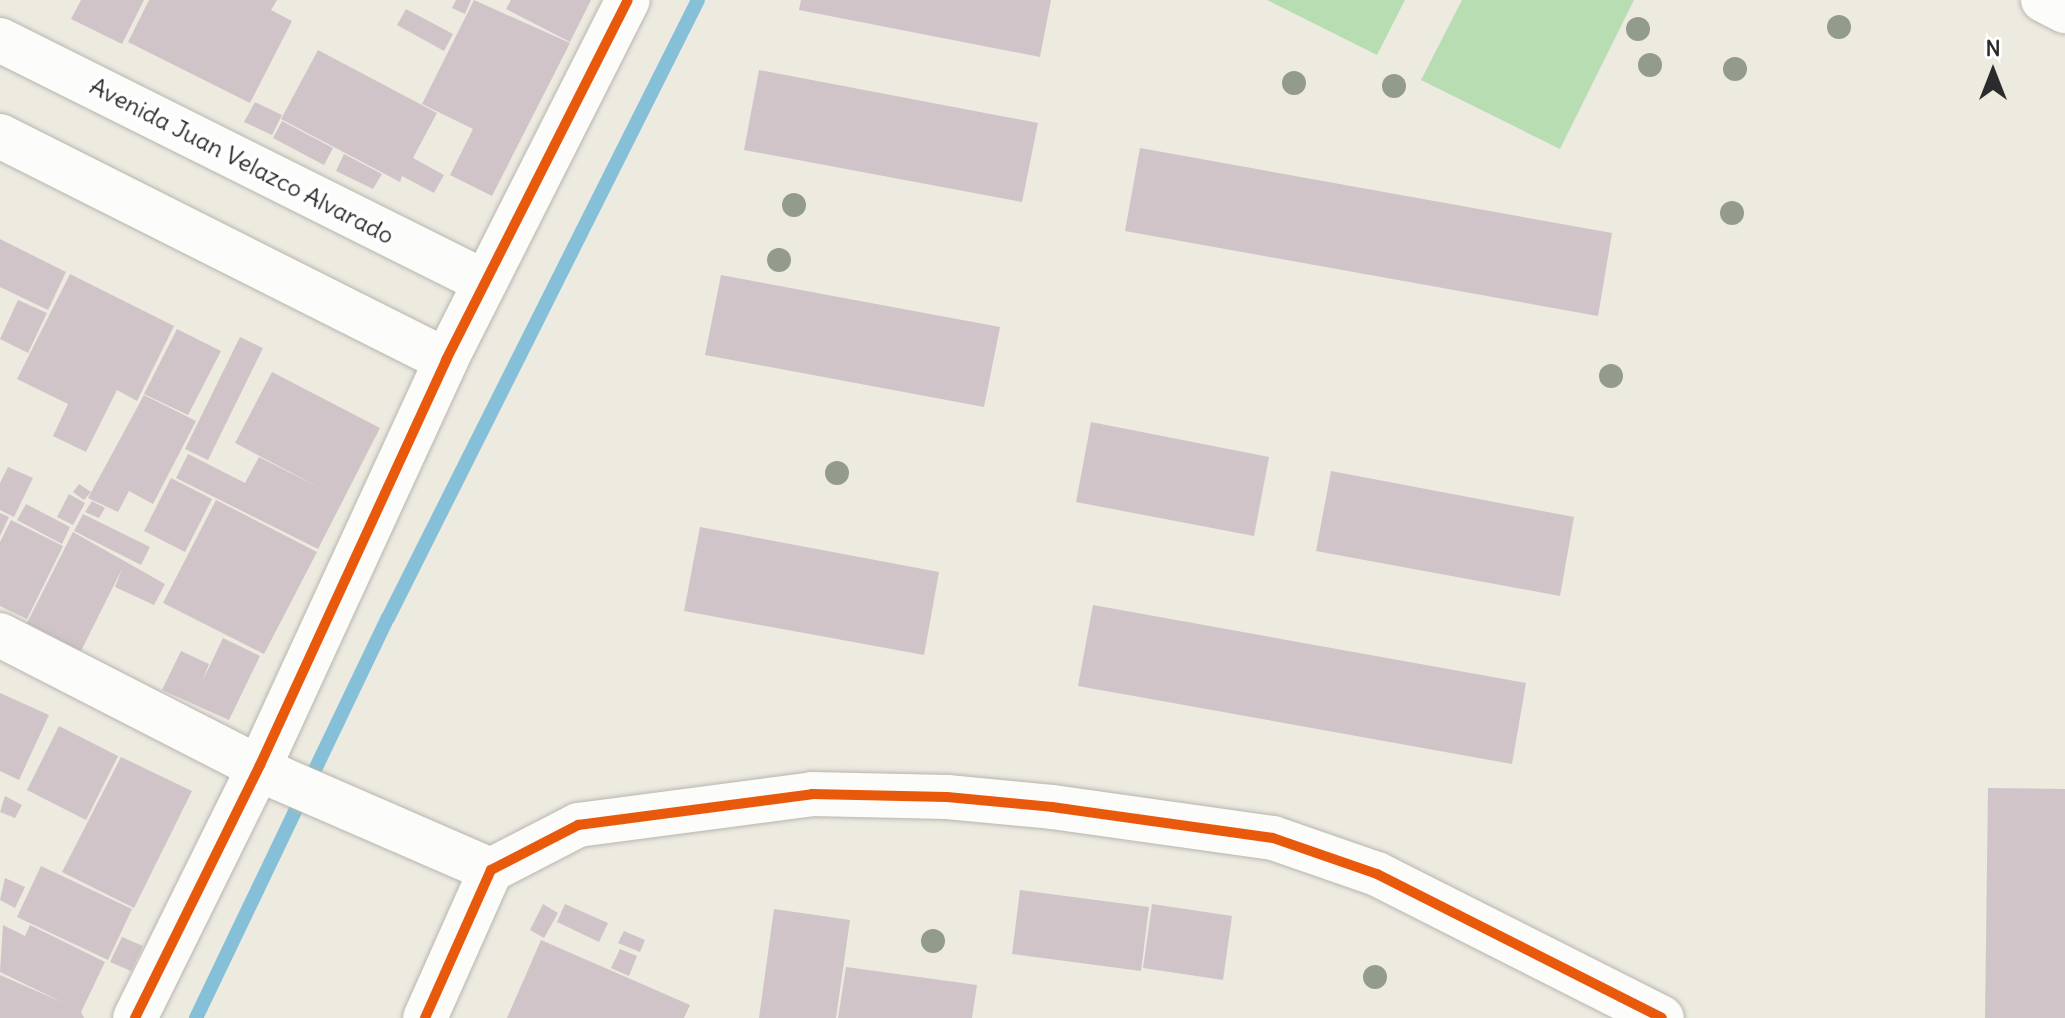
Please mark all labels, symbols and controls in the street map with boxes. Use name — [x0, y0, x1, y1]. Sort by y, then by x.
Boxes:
north arrow — [1953, 32, 2033, 112]
text: N — [1985, 34, 2001, 62]
street label: Avenida Juan Velazco Alvarado — [85, 72, 399, 250]

